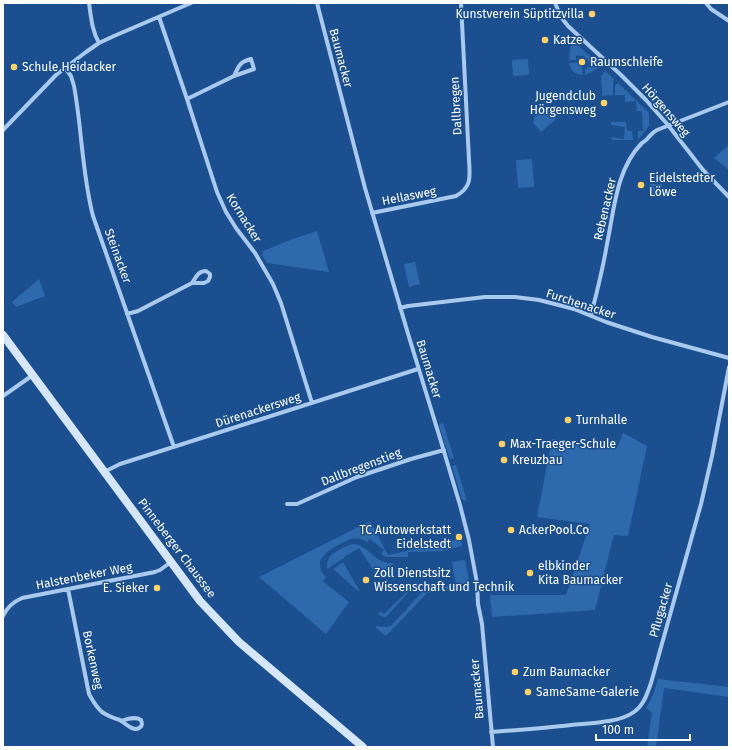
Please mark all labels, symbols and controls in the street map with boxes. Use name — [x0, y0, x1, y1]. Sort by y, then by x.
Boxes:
place label: Kunstverein Süptitzvilla — [456, 7, 584, 21]
marker: Kunstverein Süptitzvilla — [587, 9, 597, 19]
street label: Baumacker — [326, 27, 356, 89]
place label: Katze — [553, 33, 583, 47]
marker: Katze — [540, 35, 550, 45]
place label: Raumschleife — [590, 55, 663, 69]
marker: Raumschleife — [577, 57, 587, 67]
place label: Schule Heidacker — [22, 60, 117, 74]
marker: Schule Heidacker — [9, 62, 19, 72]
street label: Dallbregen — [447, 76, 465, 136]
street label: Hörgensweg — [639, 80, 693, 140]
place label: Jugendclub Hörgensweg — [530, 89, 597, 117]
marker: Jugendclub Hörgensweg — [599, 98, 609, 108]
place label: Eidelstedter Löwe — [649, 171, 715, 199]
street label: Rebenacker — [591, 176, 619, 242]
marker: Eidelstedter Löwe — [636, 180, 646, 190]
street label: Hellasweg — [381, 184, 438, 208]
street label: Kornacker — [223, 191, 265, 245]
street label: Steinacker — [102, 227, 134, 286]
street label: Furchenacker — [544, 286, 618, 322]
street label: Baumacker — [413, 338, 445, 400]
street label: Dürenackersweg — [214, 389, 303, 430]
place label: Turnhalle — [576, 413, 627, 427]
marker: Turnhalle — [563, 415, 573, 425]
place label: Max-Traeger-Schule — [510, 437, 616, 451]
marker: Max-Traeger-Schule — [497, 439, 507, 449]
street label: Dallbregenstieg — [319, 445, 404, 489]
place label: Kreuzbau — [512, 453, 563, 467]
marker: Kreuzbau — [499, 455, 509, 465]
street label: Pinneberger Chaussee — [135, 496, 219, 600]
place label: TC Autowerkstatt Eidelstedt — [359, 523, 452, 551]
place label: AckerPool.Co — [519, 523, 589, 537]
marker: AckerPool.Co — [506, 525, 516, 535]
marker: TC Autowerkstatt Eidelstedt — [454, 532, 464, 542]
place label: elbkinder Kita Baumacker — [538, 559, 623, 587]
street label: Halstenbeker Weg — [35, 560, 134, 592]
place label: Zoll Dienstsitz Wissenschaft und Technik — [374, 566, 515, 594]
marker: elbkinder Kita Baumacker — [525, 568, 535, 578]
marker: Zoll Dienstsitz Wissenschaft und Technik — [361, 575, 371, 585]
place label: E. Sieker — [103, 581, 149, 595]
street label: Pflugacker — [646, 581, 676, 639]
marker: E. Sieker — [152, 583, 162, 593]
street label: Borkenweg — [80, 629, 106, 692]
street label: Baumacker — [467, 658, 487, 720]
place label: Zum Baumacker — [523, 665, 610, 679]
marker: Zum Baumacker — [510, 667, 520, 677]
place label: SameSame-Galerie — [536, 685, 639, 699]
marker: SameSame-Galerie — [523, 687, 533, 697]
scale bar — [596, 716, 690, 742]
text: 100 m — [602, 723, 634, 737]

